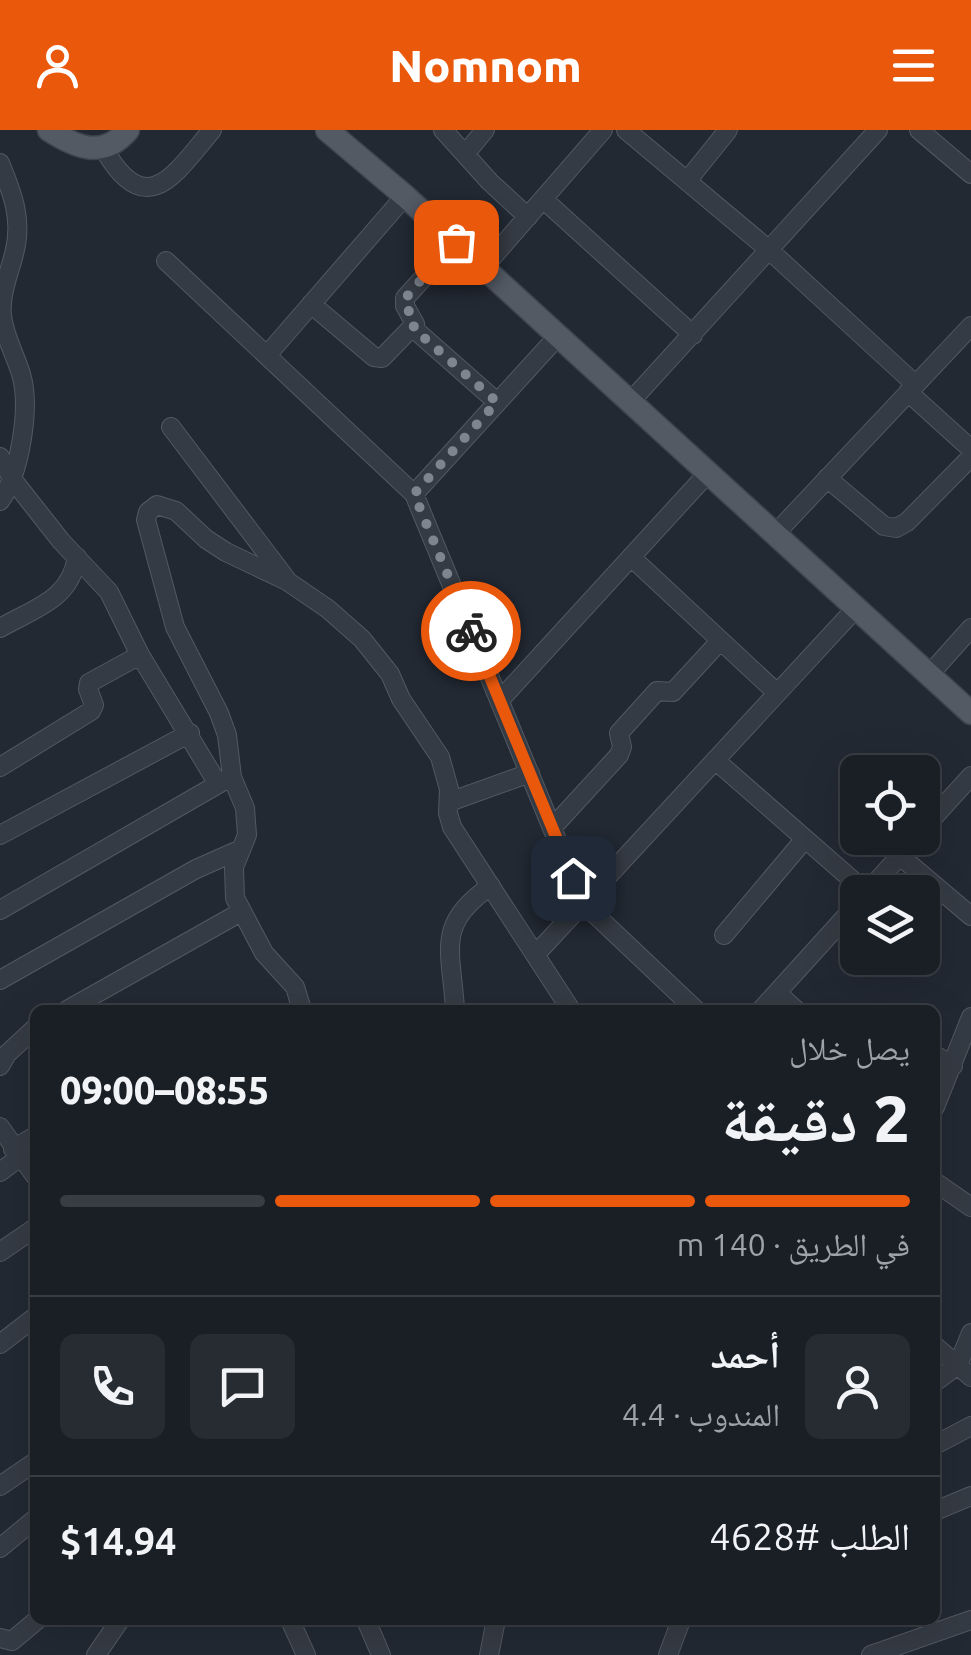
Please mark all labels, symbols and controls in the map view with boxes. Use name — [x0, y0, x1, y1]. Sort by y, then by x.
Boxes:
icon: person — [30, 38, 85, 93]
icon: menu — [886, 38, 941, 93]
text: Nomnom — [389, 40, 582, 91]
pin — [414, 200, 499, 285]
icon: bag — [429, 215, 484, 270]
courier — [421, 581, 521, 681]
icon: bike — [444, 604, 499, 659]
map controls — [840, 755, 940, 975]
button: locate — [840, 755, 940, 855]
pin — [531, 836, 616, 921]
icon: home — [546, 851, 601, 906]
button: layers — [840, 875, 940, 975]
text: يصل خلال — [789, 1030, 910, 1066]
text: 08:55–09:00 — [60, 1069, 269, 1111]
text: 2 دقيقة — [721, 1081, 910, 1154]
text: في الطريق · 140 m — [677, 1226, 910, 1262]
text: أحمد — [710, 1333, 780, 1375]
button: phone — [60, 1334, 165, 1439]
button: chat — [190, 1334, 295, 1439]
button: person — [805, 1334, 910, 1439]
text: المندوب · 4.4 — [622, 1396, 780, 1432]
text: الطلب #4628 — [709, 1515, 910, 1557]
text: $14.94 — [60, 1520, 177, 1562]

